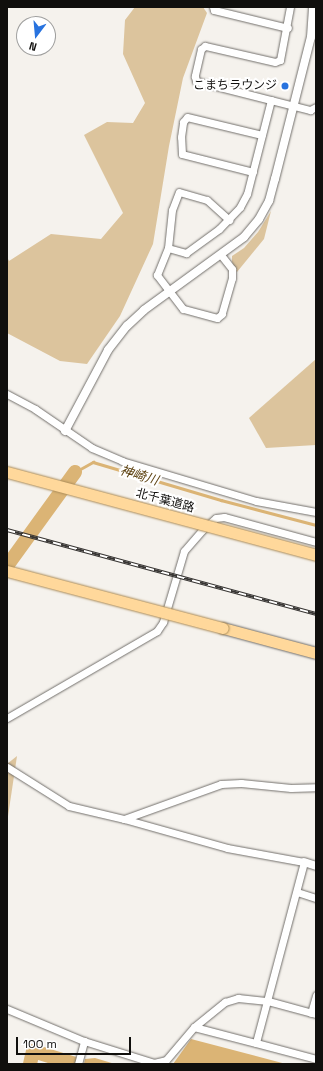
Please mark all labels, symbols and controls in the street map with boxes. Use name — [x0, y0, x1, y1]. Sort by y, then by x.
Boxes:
north arrow — [16, 16, 56, 56]
text: N — [27, 39, 38, 54]
place label: こまちラウンジ — [193, 79, 277, 93]
marker: こまちラウンジ — [280, 81, 290, 91]
water label: 神崎川 — [118, 463, 160, 489]
street label: 北千葉道路 — [134, 486, 196, 516]
scale bar — [18, 1029, 133, 1055]
text: 100 m — [23, 1036, 57, 1052]

